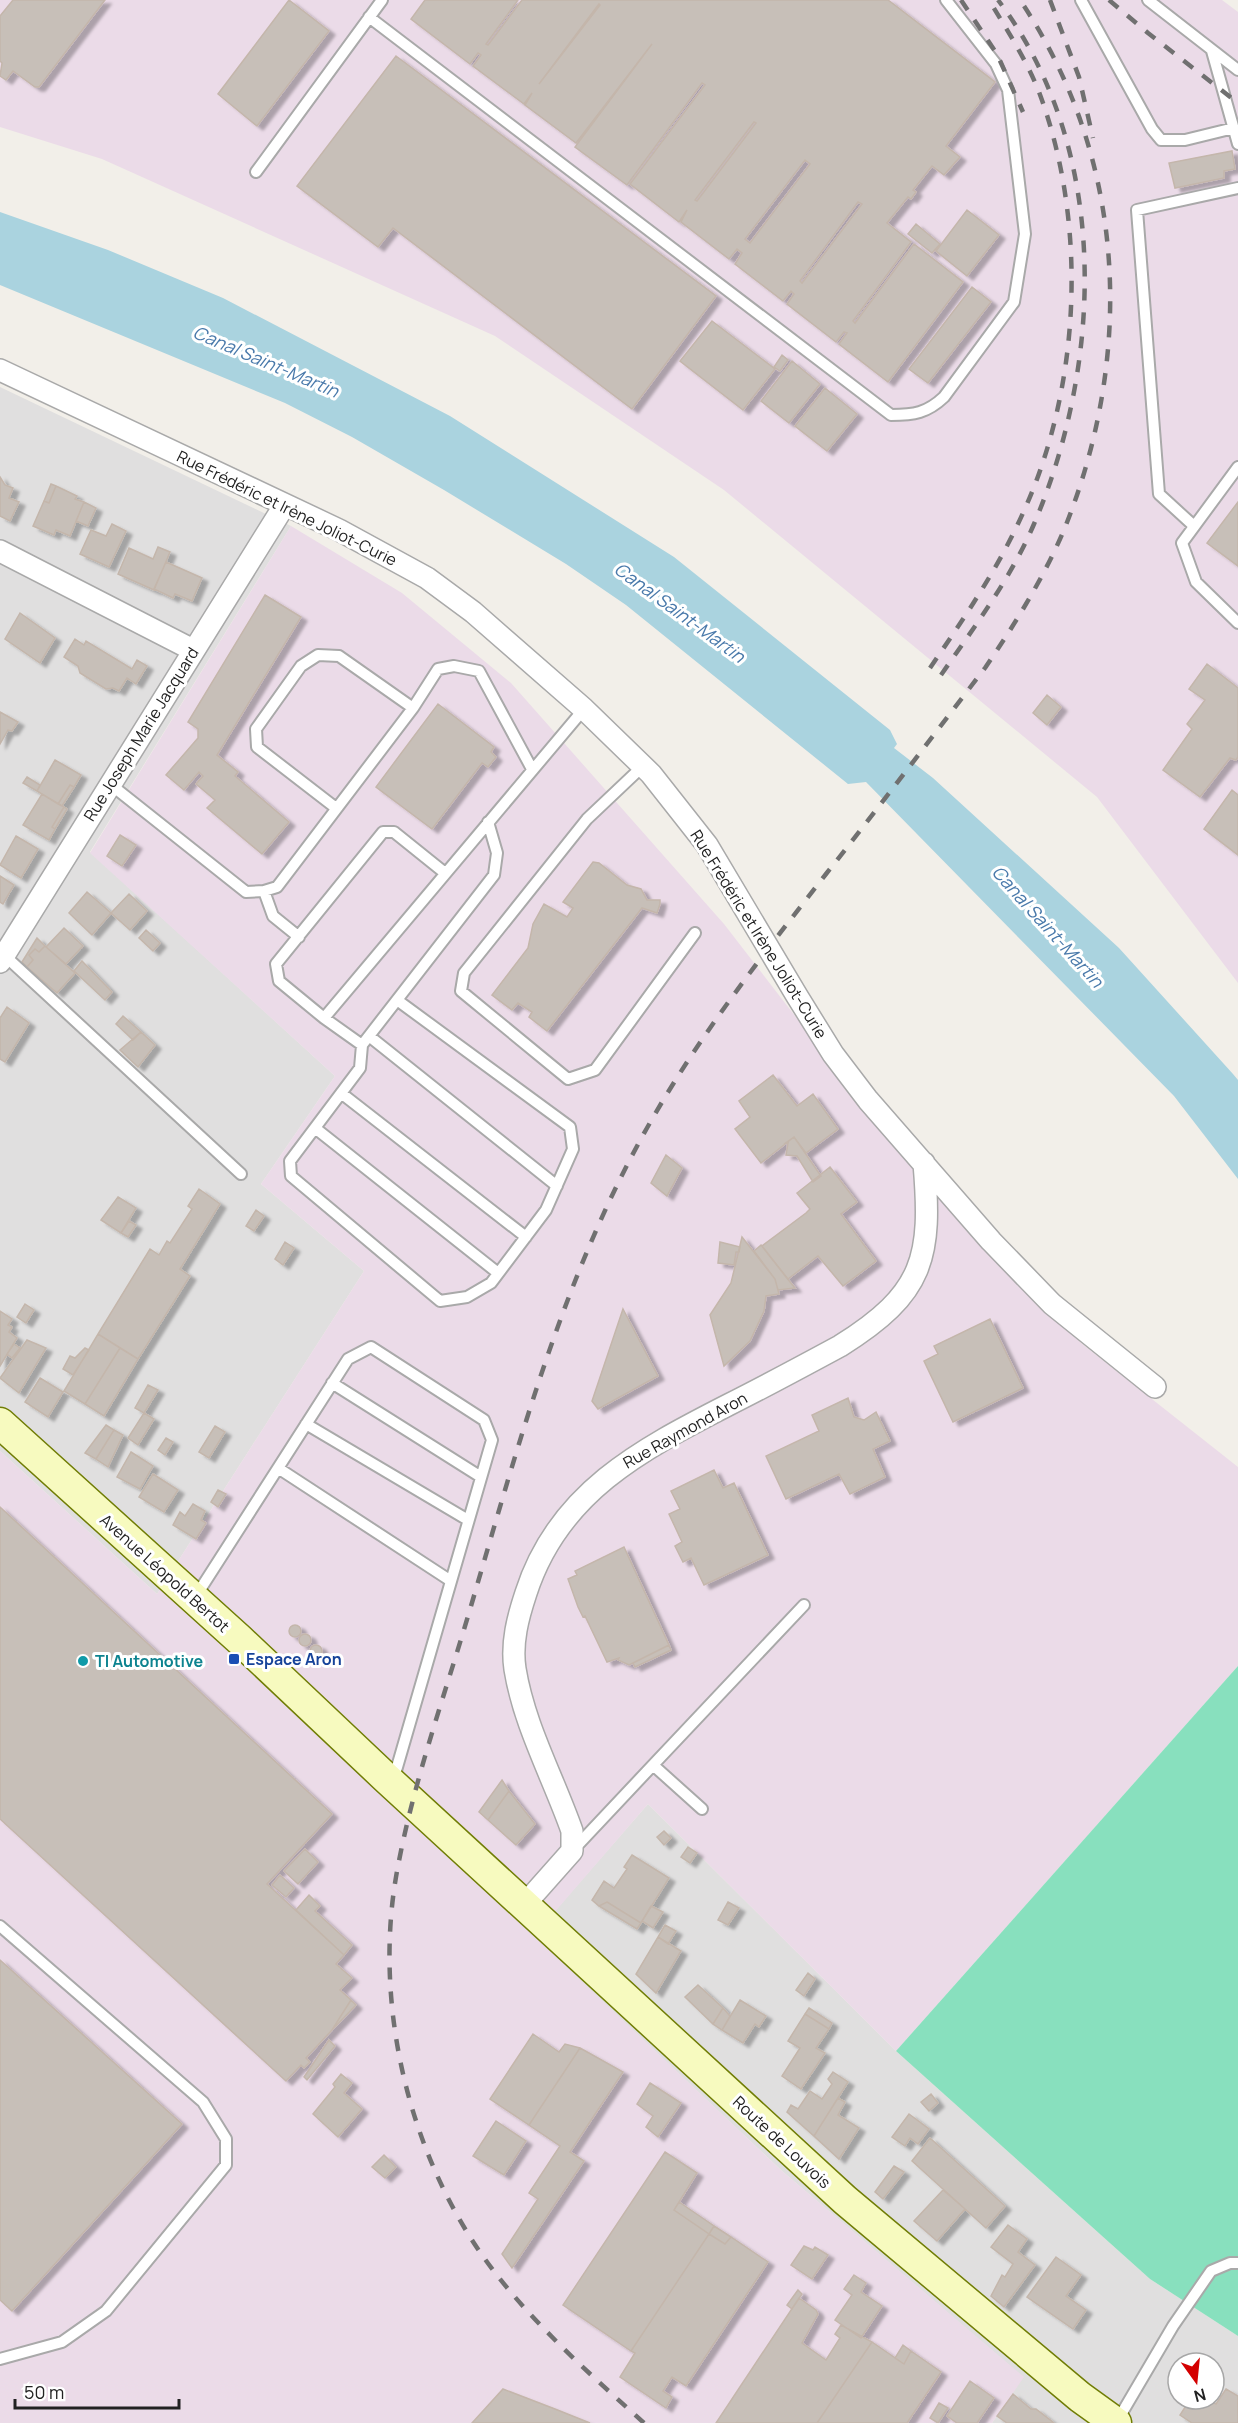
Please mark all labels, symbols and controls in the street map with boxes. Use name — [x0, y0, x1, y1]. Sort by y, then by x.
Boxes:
water label: Canal Saint-Martin — [190, 320, 344, 403]
street label: Rue Frédéric et Irène Joliot-Curie — [173, 445, 401, 571]
water label: Canal Saint-Martin — [610, 556, 751, 668]
street label: Rue Joseph Marie Jacquard — [78, 643, 204, 825]
street label: Rue Frédéric et Irène Joliot-Curie — [686, 826, 832, 1042]
water label: Canal Saint-Martin — [987, 860, 1110, 993]
street label: Rue Raymond Aron — [619, 1387, 751, 1473]
street label: Avenue Léopold Bertot — [96, 1509, 234, 1637]
place label: Espace Aron — [246, 1648, 342, 1670]
place label: TI Automotive — [95, 1650, 204, 1672]
marker: Espace Aron — [227, 1652, 241, 1666]
marker: TI Automotive — [76, 1654, 90, 1668]
street label: Route de Louvois — [728, 2091, 836, 2193]
north arrow — [1166, 2351, 1226, 2411]
scale bar — [15, 2372, 178, 2410]
text: 50 m — [24, 2380, 64, 2404]
text: N — [1191, 2383, 1208, 2408]

